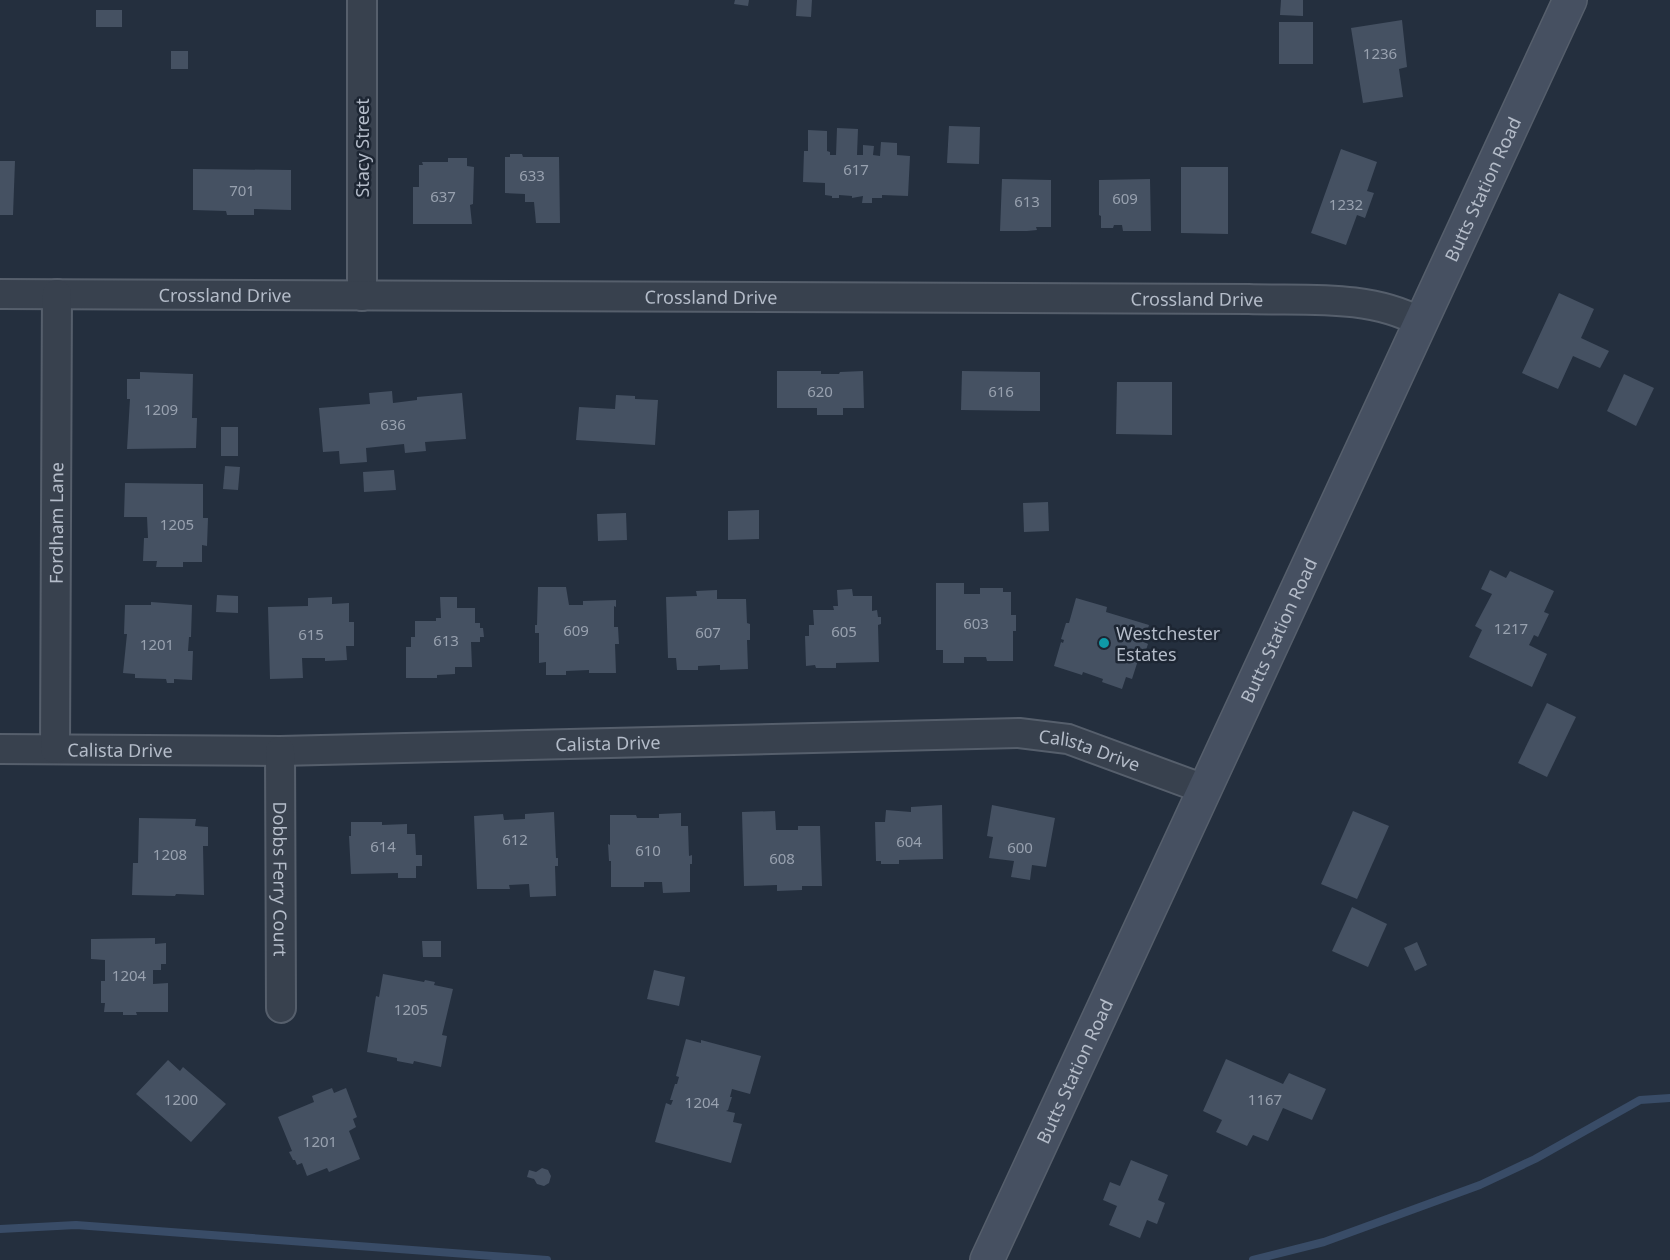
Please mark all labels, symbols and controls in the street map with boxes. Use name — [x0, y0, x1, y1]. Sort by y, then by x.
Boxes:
house number: 1236 — [1363, 43, 1397, 63]
street label: Stacy Street — [350, 98, 374, 198]
street label: Butts Station Road — [1439, 113, 1526, 265]
house number: 617 — [843, 159, 869, 179]
house number: 633 — [519, 165, 545, 185]
house number: 701 — [229, 180, 255, 200]
house number: 637 — [430, 186, 456, 206]
house number: 609 — [1112, 188, 1138, 208]
house number: 613 — [1014, 191, 1040, 211]
house number: 1232 — [1329, 194, 1363, 214]
street label: Crossland Drive — [159, 283, 291, 307]
street label: Crossland Drive — [645, 285, 777, 309]
street label: Crossland Drive — [1131, 287, 1263, 311]
house number: 620 — [807, 381, 833, 401]
house number: 616 — [988, 381, 1014, 401]
house number: 1209 — [144, 399, 178, 419]
house number: 636 — [380, 414, 406, 434]
street label: Fordham Lane — [44, 462, 68, 584]
house number: 1205 — [160, 514, 194, 534]
street label: Butts Station Road — [1235, 554, 1322, 706]
house number: 603 — [963, 613, 989, 633]
house number: 1217 — [1494, 618, 1528, 638]
house number: 609 — [563, 620, 589, 640]
house number: 605 — [831, 621, 857, 641]
place label: Westchester Estates — [1116, 621, 1221, 666]
house number: 607 — [695, 622, 721, 642]
house number: 615 — [298, 624, 324, 644]
house number: 613 — [433, 630, 459, 650]
house number: 1201 — [140, 634, 174, 654]
marker: Westchester Estates — [1097, 636, 1111, 650]
street label: Calista Drive — [1038, 724, 1144, 777]
street label: Calista Drive — [555, 730, 661, 756]
street label: Calista Drive — [67, 737, 173, 762]
street label: Dobbs Ferry Court — [268, 801, 293, 957]
house number: 612 — [502, 829, 528, 849]
house number: 604 — [896, 831, 922, 851]
house number: 614 — [370, 836, 396, 856]
house number: 600 — [1007, 837, 1033, 857]
house number: 610 — [635, 840, 661, 860]
house number: 1208 — [153, 844, 187, 864]
house number: 608 — [769, 848, 795, 868]
house number: 1204 — [112, 965, 147, 985]
street label: Butts Station Road — [1031, 995, 1118, 1147]
house number: 1205 — [394, 999, 428, 1019]
house number: 1200 — [164, 1089, 198, 1109]
house number: 1167 — [1248, 1089, 1282, 1109]
house number: 1204 — [685, 1092, 720, 1112]
house number: 1201 — [303, 1131, 337, 1151]

